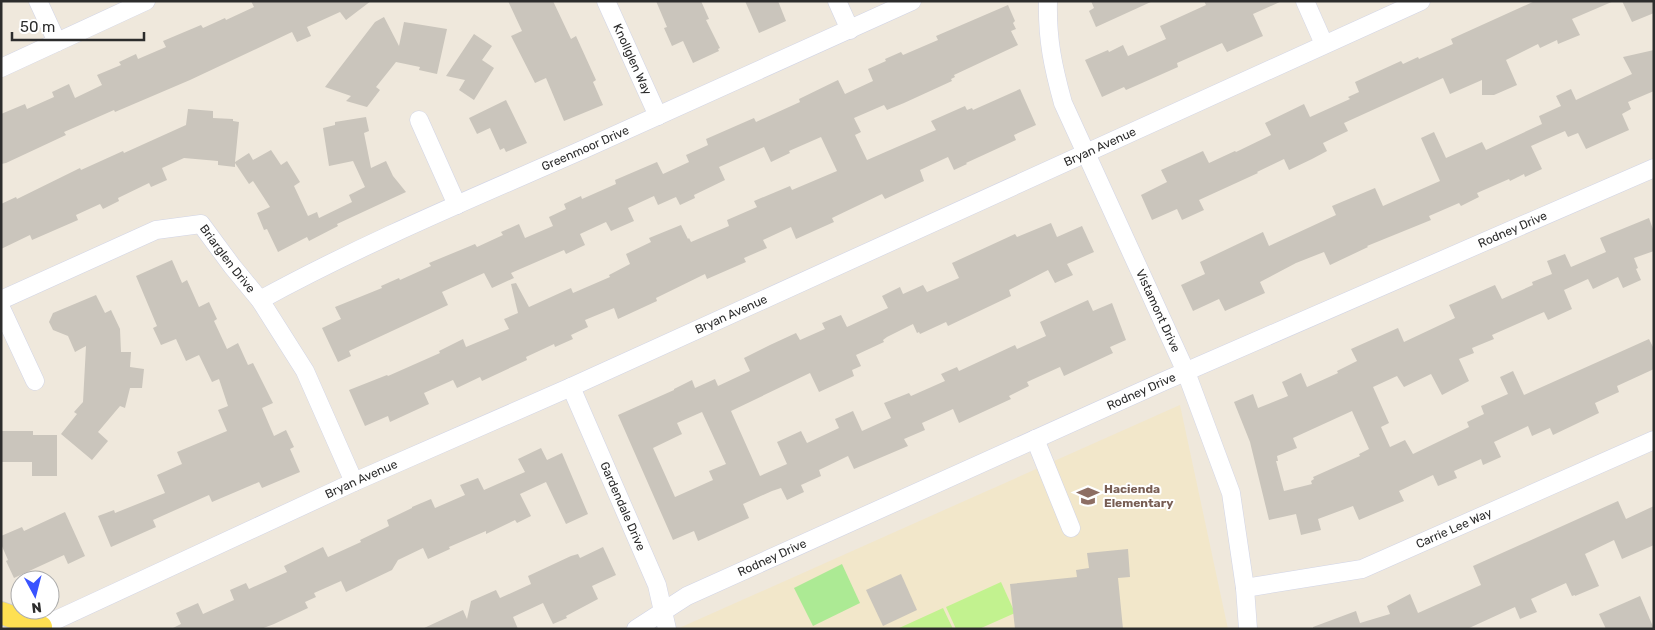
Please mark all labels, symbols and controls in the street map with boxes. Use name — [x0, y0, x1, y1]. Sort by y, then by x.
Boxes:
scale bar — [12, 10, 145, 42]
text: 50 m — [20, 18, 55, 36]
street label: Knollglen Way — [610, 22, 655, 97]
street label: Greenmoor Drive — [539, 123, 631, 174]
street label: Bryan Avenue — [1062, 124, 1138, 169]
street label: Rodney Drive — [1476, 208, 1549, 251]
street label: Briarglen Drive — [197, 222, 258, 296]
street label: Vistamont Drive — [1133, 267, 1183, 355]
street label: Bryan Avenue — [693, 292, 770, 337]
street label: Rodney Drive — [1105, 370, 1178, 413]
street label: Bryan Avenue — [323, 457, 400, 501]
street label: Gardendale Drive — [597, 460, 648, 553]
place label: Hacienda Elementary — [1104, 482, 1173, 510]
school or university icon: Hacienda Elementary — [1075, 483, 1101, 509]
street label: Carrie Lee Way — [1414, 505, 1494, 551]
street label: Rodney Drive — [736, 536, 809, 579]
north arrow — [10, 570, 60, 620]
text: N — [30, 598, 43, 616]

